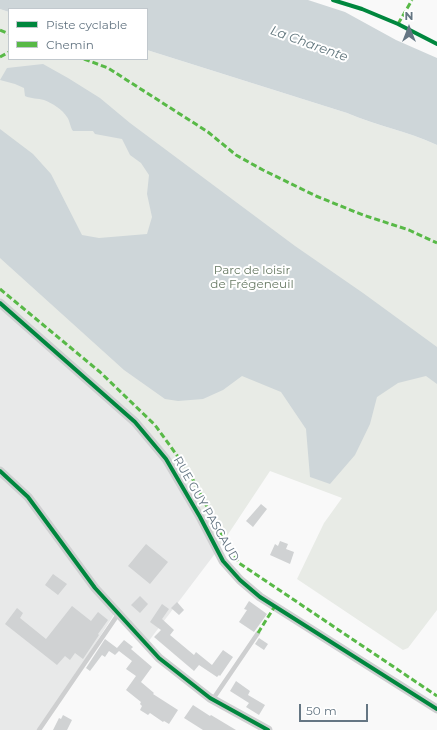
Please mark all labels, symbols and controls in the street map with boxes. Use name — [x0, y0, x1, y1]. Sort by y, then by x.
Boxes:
legend — [8, 8, 148, 60]
north arrow — [389, 8, 429, 48]
text: N — [405, 9, 413, 23]
text: Piste cyclable — [46, 17, 127, 32]
water label: La Charente — [268, 23, 350, 65]
text: Chemin — [46, 37, 94, 52]
park label: Parc de loisir de Frégeneuil — [210, 263, 294, 291]
street label: RUE GUY PASCAUD — [170, 454, 242, 564]
scale bar — [301, 696, 370, 722]
text: 50 m — [306, 703, 337, 718]

